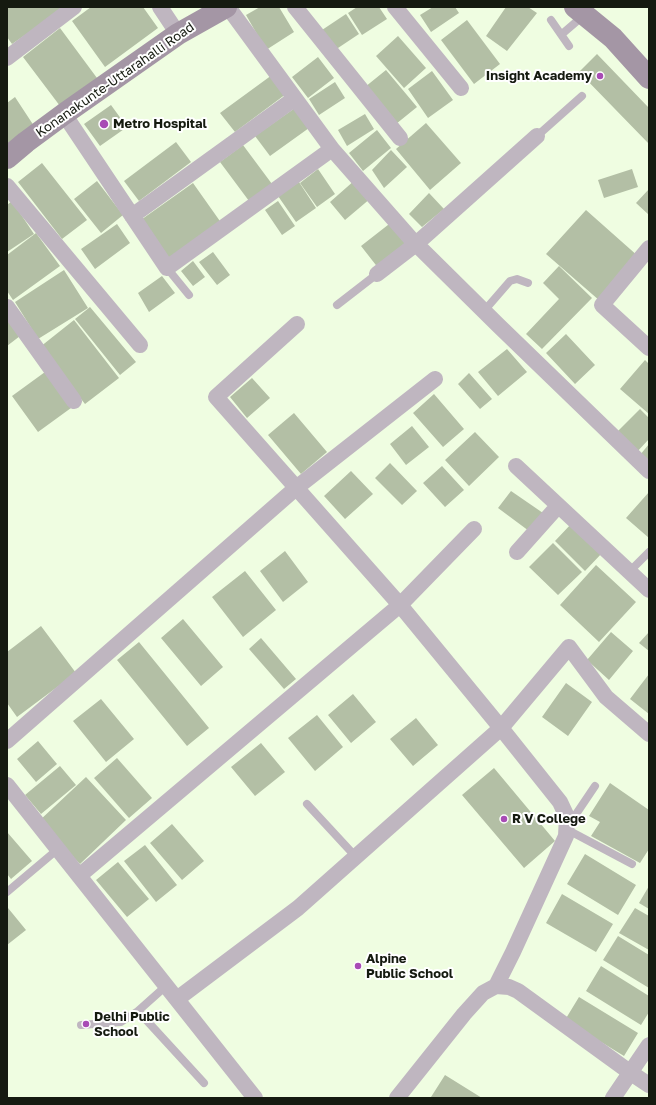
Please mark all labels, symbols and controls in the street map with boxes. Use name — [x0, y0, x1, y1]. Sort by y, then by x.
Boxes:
street label: Konanakunte-Uttarahalli Road — [33, 19, 197, 141]
place label: Insight Academy — [486, 68, 592, 84]
marker: Insight Academy — [595, 71, 605, 81]
place label: Metro Hospital — [113, 116, 207, 132]
marker: Metro Hospital — [98, 118, 110, 130]
place label: R V College — [512, 811, 586, 827]
marker: R V College — [499, 814, 509, 824]
place label: Alpine Public School — [366, 951, 453, 982]
marker: Alpine Public School — [353, 961, 363, 971]
place label: Delhi Public School — [94, 1009, 170, 1040]
marker: Delhi Public School — [81, 1019, 91, 1029]

